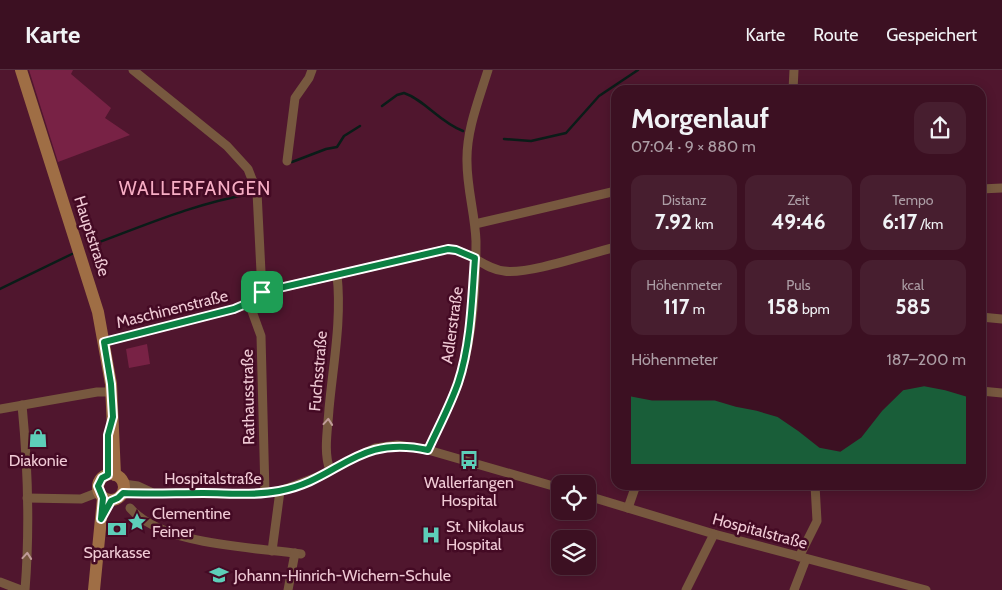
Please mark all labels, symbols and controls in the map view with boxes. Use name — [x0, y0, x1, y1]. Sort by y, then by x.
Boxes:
text: Karte — [25, 20, 80, 49]
text: Karte — [746, 24, 785, 46]
text: Route — [813, 24, 858, 46]
text: Gespeichert — [886, 24, 977, 46]
text: Morgenlauf — [631, 101, 769, 135]
button: share — [914, 102, 966, 154]
text: 07:04 · 9 × 880 m — [631, 137, 756, 156]
district label: WALLERFANGEN — [119, 177, 271, 200]
text: Distanz — [662, 191, 707, 209]
text: Zeit — [787, 191, 810, 209]
text: Tempo — [892, 191, 933, 209]
street label: Hauptstraße — [70, 193, 114, 279]
text: 7.92 — [655, 209, 692, 234]
text: 49:46 — [771, 209, 826, 234]
text: 6:17 — [882, 209, 917, 234]
text: km — [692, 215, 714, 233]
text: /km — [917, 215, 943, 233]
pin — [241, 271, 283, 313]
text: Höhenmeter — [646, 276, 722, 294]
text: Puls — [786, 276, 811, 294]
text: kcal — [902, 276, 924, 294]
icon: arrive — [248, 278, 276, 306]
street label: Adlerstraße — [437, 285, 467, 365]
street label: Maschinenstraße — [114, 286, 230, 332]
text: 117 — [663, 294, 690, 319]
text: 158 — [767, 294, 799, 319]
text: 585 — [895, 294, 930, 319]
text: m — [690, 300, 705, 318]
text: bpm — [799, 300, 830, 318]
street label: Fuchsstraße — [305, 330, 331, 412]
street label: Rathausstraße — [238, 349, 258, 445]
text: Höhenmeter — [631, 350, 717, 369]
text: 187–200 m — [887, 350, 966, 369]
one-way arrow — [322, 418, 333, 426]
shop icon: Diakonie — [27, 427, 49, 449]
bus stop icon: Wallerfangen Hospital — [458, 449, 480, 471]
place label: Diakonie — [9, 451, 67, 470]
street label: Hospitalstraße — [164, 469, 262, 488]
place label: Wallerfangen Hospital — [424, 473, 514, 510]
map controls — [551, 475, 596, 575]
button: locate — [551, 475, 596, 520]
place label: Clementine Feiner — [152, 504, 231, 541]
street label: Hospitalstraße — [710, 509, 810, 553]
place icon: Clementine Feiner — [126, 511, 148, 533]
place label: St. Nikolaus Hospital — [446, 517, 524, 554]
bank icon: Sparkasse — [106, 518, 128, 540]
hospital icon: St. Nikolaus Hospital — [420, 524, 442, 546]
button: layers — [551, 530, 596, 575]
place label: Sparkasse — [83, 543, 151, 562]
one-way arrow — [22, 552, 33, 560]
school or university icon: Johann-Hinrich-Wichern-Schule — [208, 564, 230, 586]
place label: Johann-Hinrich-Wichern-Schule — [233, 566, 451, 585]

